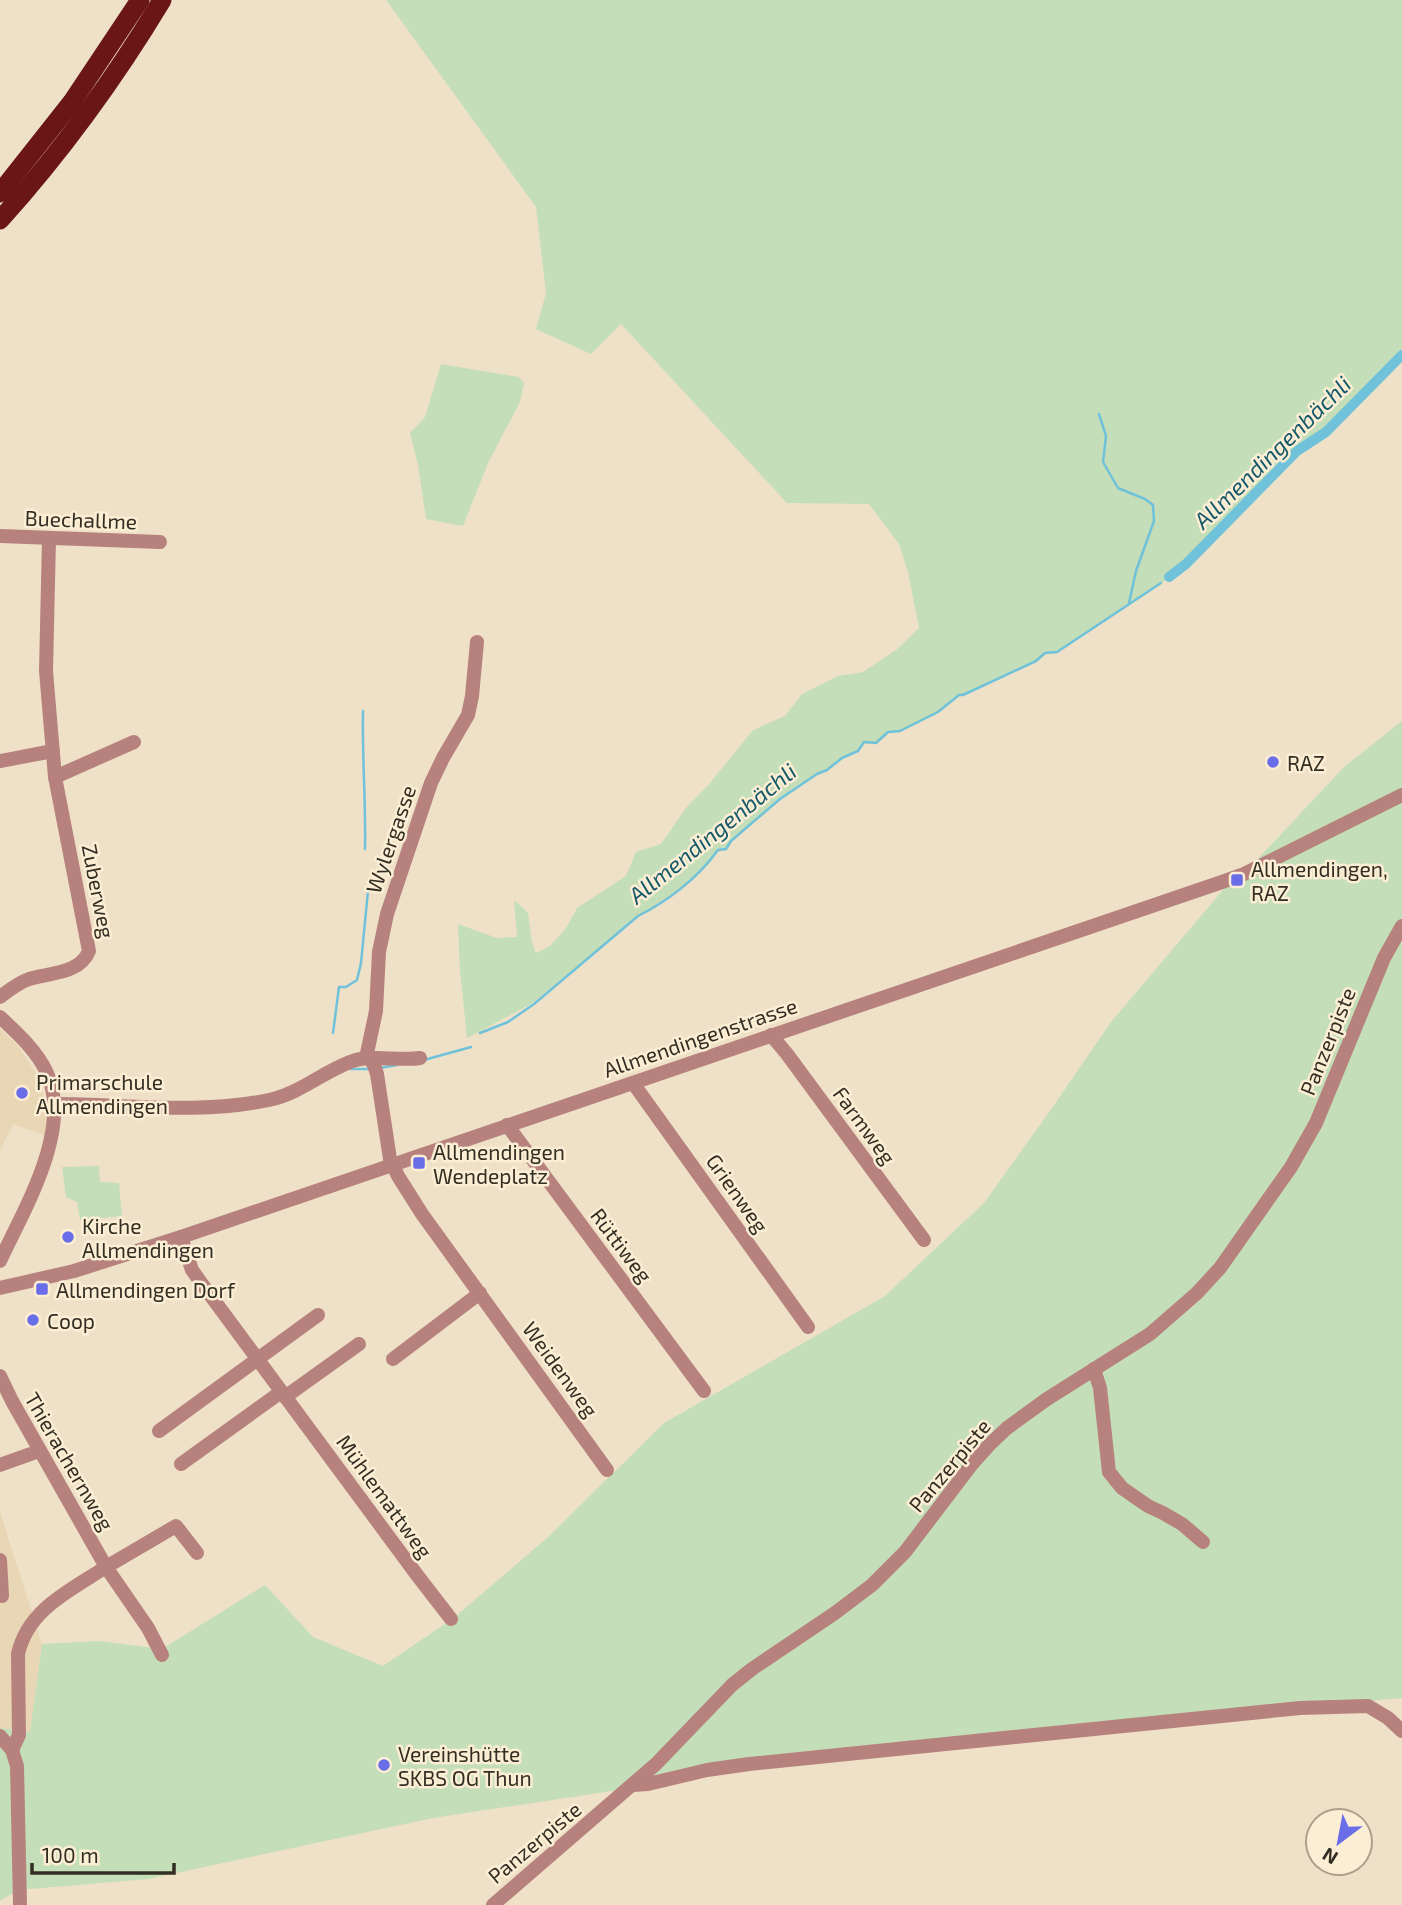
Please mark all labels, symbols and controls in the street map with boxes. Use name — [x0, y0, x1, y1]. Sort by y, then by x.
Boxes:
water label: Allmendingenbächli — [1187, 370, 1357, 535]
street label: Buechallme — [24, 505, 138, 533]
place label: RAZ — [1287, 750, 1325, 775]
marker: RAZ — [1265, 754, 1281, 770]
water label: Allmendingenbächli — [622, 757, 802, 910]
street label: Wylergasse — [360, 782, 420, 896]
street label: Zuberweg — [78, 842, 120, 941]
place label: Allmendingen, RAZ — [1251, 856, 1388, 905]
marker: Allmendingen, RAZ — [1229, 872, 1245, 888]
street label: Panzerpiste — [1294, 984, 1360, 1098]
street label: Allmendingenstrasse — [600, 992, 800, 1082]
place label: Primarschule Allmendingen — [36, 1069, 168, 1118]
street label: Farmweg — [829, 1081, 902, 1169]
marker: Primarschule Allmendingen — [14, 1085, 30, 1101]
place label: Allmendingen Wendeplatz — [433, 1139, 565, 1188]
street label: Grienweg — [702, 1149, 774, 1237]
marker: Allmendingen Wendeplatz — [411, 1155, 427, 1171]
street label: Rüttiweg — [586, 1203, 658, 1287]
place label: Kirche Allmendingen — [82, 1213, 214, 1262]
marker: Kirche Allmendingen — [60, 1229, 76, 1245]
place label: Allmendingen Dorf — [56, 1277, 236, 1302]
marker: Allmendingen Dorf — [34, 1281, 50, 1297]
place label: Coop — [47, 1308, 95, 1333]
marker: Coop — [25, 1312, 41, 1328]
street label: Weidenweg — [518, 1316, 604, 1422]
street label: Thierachernweg — [20, 1387, 120, 1535]
street label: Panzerpiste — [903, 1413, 995, 1517]
street label: Mühlemattweg — [332, 1429, 438, 1563]
place label: Vereinshütte SKBS OG Thun — [398, 1741, 532, 1790]
marker: Vereinshütte SKBS OG Thun — [376, 1757, 392, 1773]
street label: Panzerpiste — [482, 1796, 586, 1888]
north arrow — [1304, 1807, 1374, 1877]
scale bar — [32, 1832, 173, 1876]
text: 100 m — [42, 1842, 99, 1867]
text: N — [1318, 1843, 1342, 1870]

